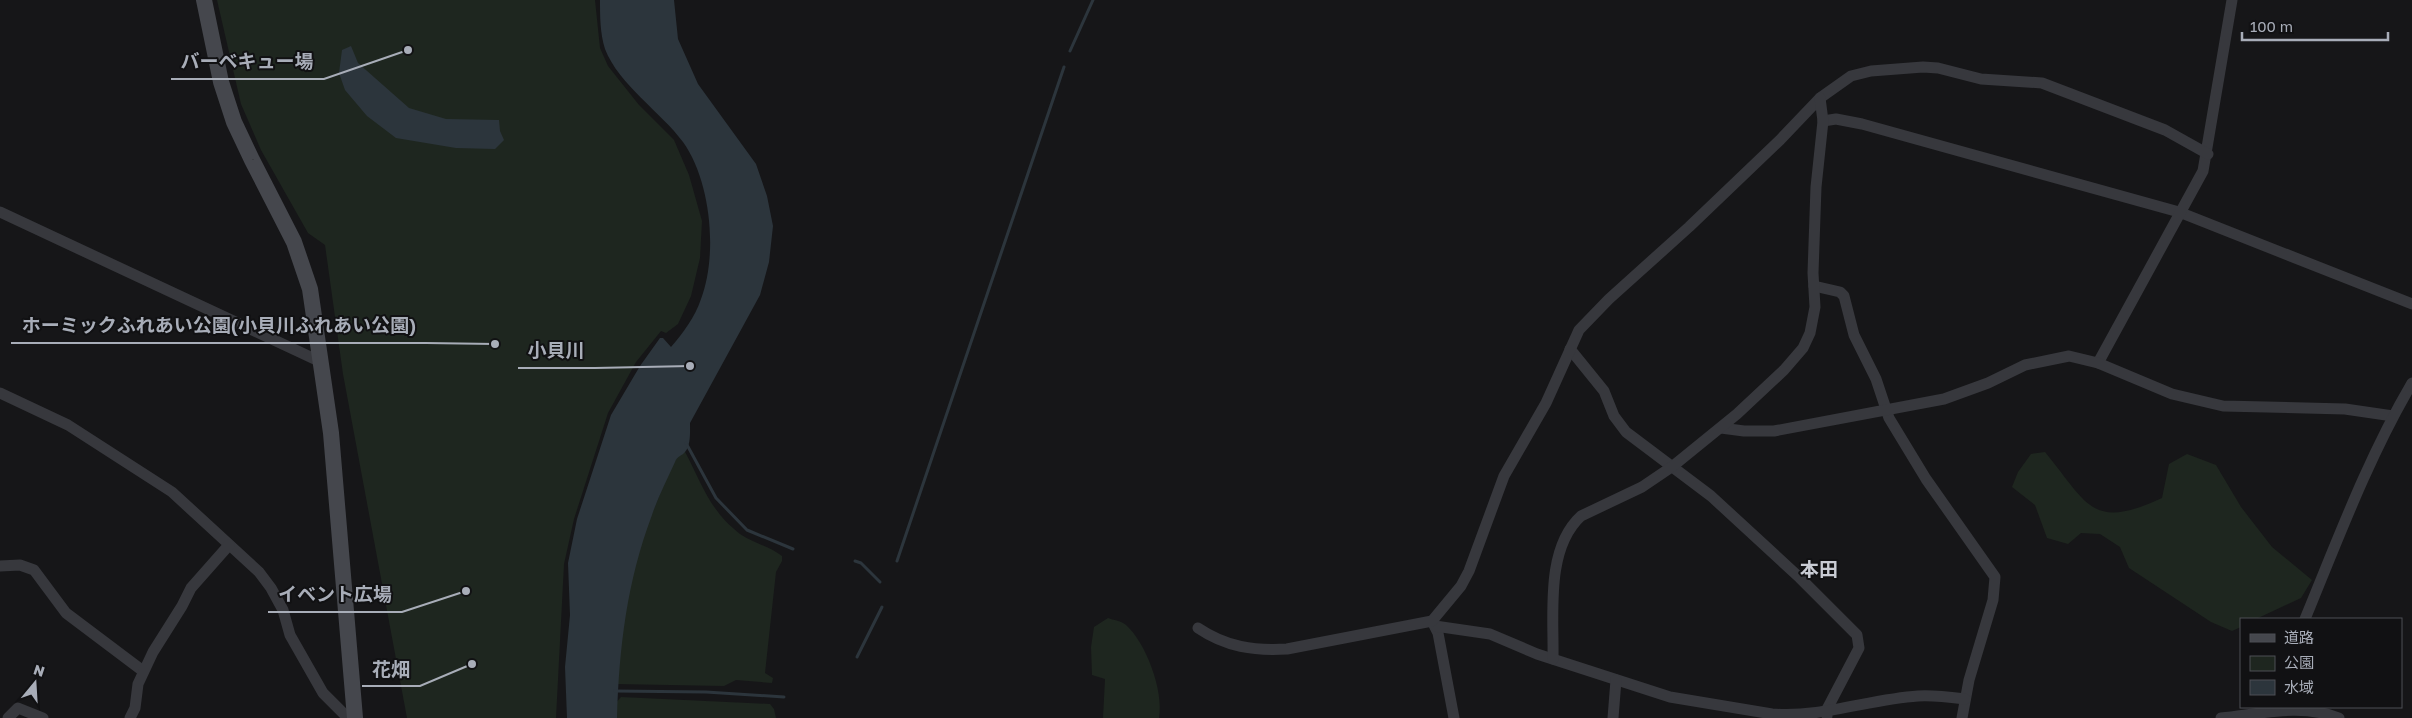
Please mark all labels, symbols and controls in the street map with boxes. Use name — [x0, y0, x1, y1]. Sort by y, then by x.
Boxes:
scale bar — [2242, 10, 2388, 42]
text: 100 m — [2250, 17, 2293, 35]
callout: バーベキュー場 — [171, 45, 324, 79]
text: バーベキュー場 — [180, 49, 314, 72]
callout: ホーミックふれあい公園(小貝川ふれあい公園) — [11, 309, 426, 343]
text: ホーミックふれあい公園(小貝川ふれあい公園) — [22, 313, 416, 336]
callout: 小貝川 — [518, 334, 595, 368]
text: 小貝川 — [527, 338, 585, 361]
district label: 本田 — [1800, 557, 1838, 580]
callout: イベント広場 — [268, 578, 402, 612]
text: イベント広場 — [278, 582, 392, 605]
legend — [2240, 618, 2402, 708]
text: 道路 — [2284, 628, 2314, 646]
callout: 花畑 — [362, 652, 420, 686]
text: 公園 — [2284, 653, 2314, 671]
text: 花畑 — [372, 657, 410, 680]
north arrow — [10, 658, 60, 708]
text: N — [31, 660, 47, 680]
text: 水域 — [2284, 678, 2314, 696]

